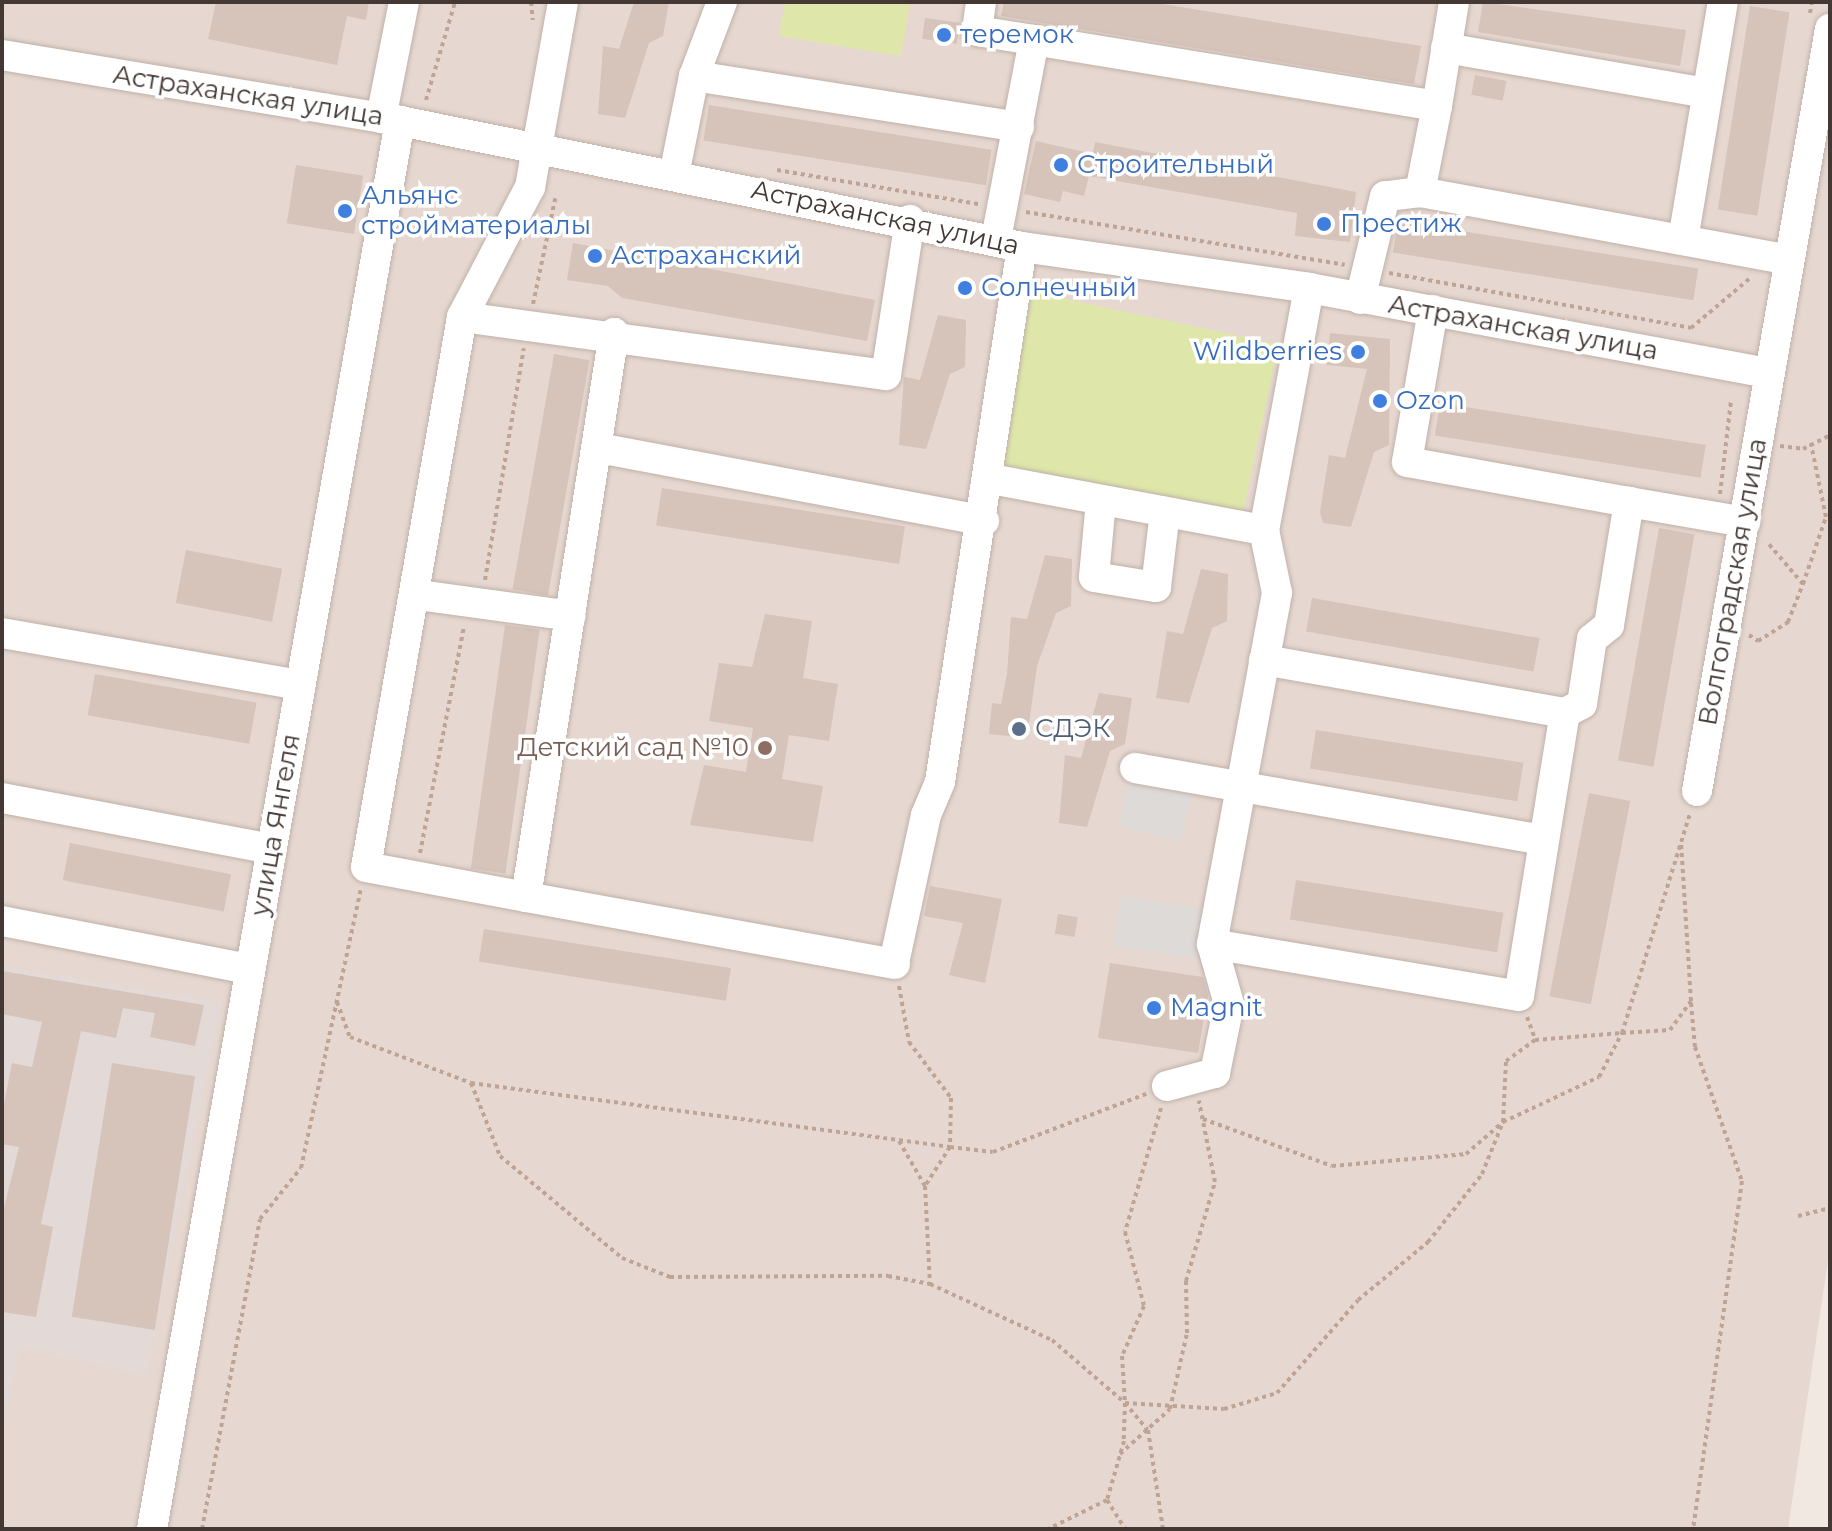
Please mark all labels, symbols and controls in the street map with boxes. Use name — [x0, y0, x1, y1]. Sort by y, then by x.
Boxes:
place label: теремок — [960, 19, 1074, 51]
marker: теремок — [935, 26, 953, 44]
street label: Астраханская улица — [111, 59, 385, 133]
place label: Строительный — [1077, 149, 1274, 181]
marker: Строительный — [1052, 156, 1070, 174]
street label: Астраханская улица — [748, 174, 1022, 262]
place label: Альянс стройматериалы — [361, 180, 591, 242]
marker: Альянс стройматериалы — [336, 202, 354, 220]
place label: Престиж — [1340, 208, 1461, 240]
marker: Престиж — [1315, 215, 1333, 233]
place label: Астраханский — [611, 240, 801, 272]
marker: Астраханский — [586, 247, 604, 265]
place label: Солнечный — [981, 272, 1137, 304]
marker: Солнечный — [956, 279, 974, 297]
street label: Астраханская улица — [1386, 289, 1660, 367]
place label: Wildberries — [1193, 336, 1342, 368]
marker: Wildberries — [1349, 343, 1367, 361]
place label: Ozon — [1396, 385, 1465, 417]
marker: Ozon — [1371, 392, 1389, 410]
street label: Волгоградская улица — [1692, 436, 1774, 728]
place label: СДЭК — [1035, 713, 1110, 745]
marker: СДЭК — [1010, 720, 1028, 738]
street label: улица Янгеля — [245, 732, 307, 918]
place label: Детский сад №10 — [517, 732, 749, 764]
marker: Детский сад №10 — [756, 739, 774, 757]
place label: Magnit — [1170, 992, 1263, 1024]
marker: Magnit — [1145, 999, 1163, 1017]

